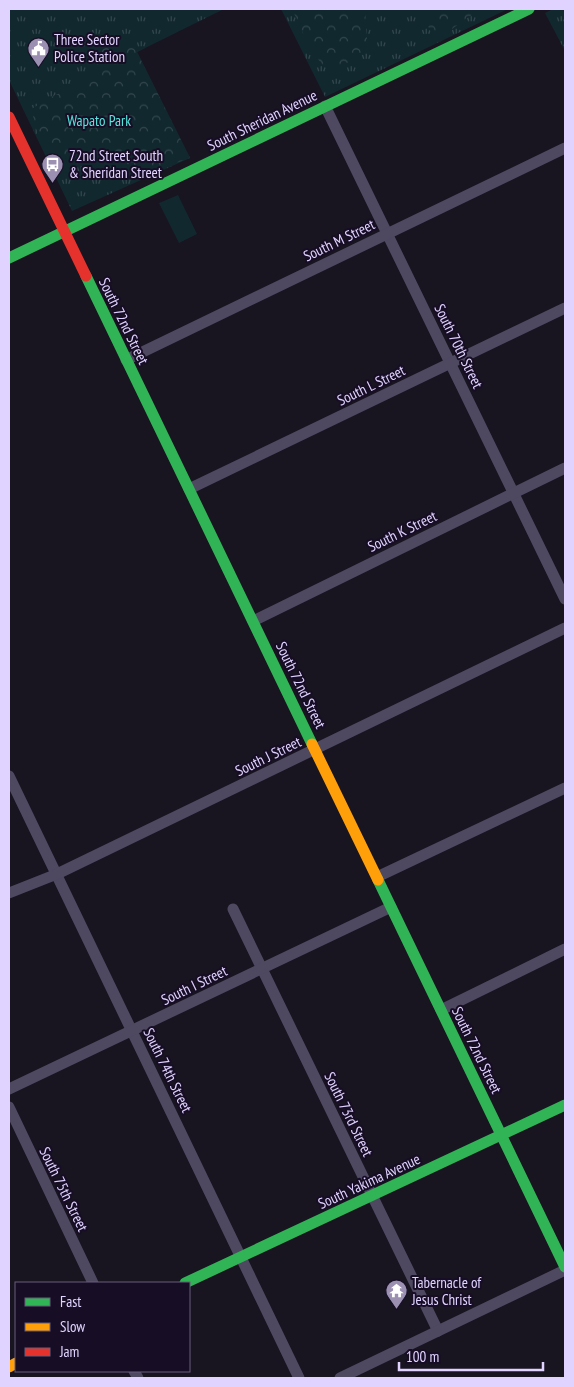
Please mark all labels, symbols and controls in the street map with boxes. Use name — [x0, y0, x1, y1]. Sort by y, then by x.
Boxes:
place label: Three Sector Police Station — [54, 30, 125, 66]
public building icon: Three Sector Police Station — [26, 36, 50, 67]
street label: South Sheridan Avenue — [204, 85, 320, 155]
park label: Wapato Park — [67, 111, 131, 130]
place label: 72nd Street South & Sheridan Street — [69, 146, 163, 182]
bus stop icon: 72nd Street South & Sheridan Street — [41, 152, 65, 183]
street label: South M Street — [300, 215, 378, 265]
street label: South 72nd Street — [95, 275, 153, 367]
street label: South 70th Street — [430, 301, 488, 391]
street label: South L Street — [334, 360, 408, 410]
street label: South K Street — [364, 506, 440, 556]
street label: South 72nd Street — [272, 639, 330, 731]
street label: South J Street — [232, 732, 304, 780]
street label: South I Street — [158, 961, 230, 1009]
street label: South 72nd Street — [448, 1004, 506, 1096]
street label: South 74th Street — [139, 1025, 197, 1115]
street label: South 73rd Street — [320, 1069, 378, 1159]
street label: South 75th Street — [35, 1144, 93, 1234]
street label: South Yakima Avenue — [315, 1149, 423, 1213]
place label: Tabernacle of Jesus Christ — [411, 1273, 482, 1309]
temple icon: Tabernacle of Jesus Christ — [384, 1279, 408, 1310]
legend — [15, 1282, 190, 1372]
text: Fast — [60, 1292, 81, 1311]
text: Slow — [60, 1317, 85, 1336]
scale bar — [399, 1340, 543, 1372]
text: Jam — [59, 1342, 79, 1361]
text: 100 m — [406, 1347, 439, 1366]

